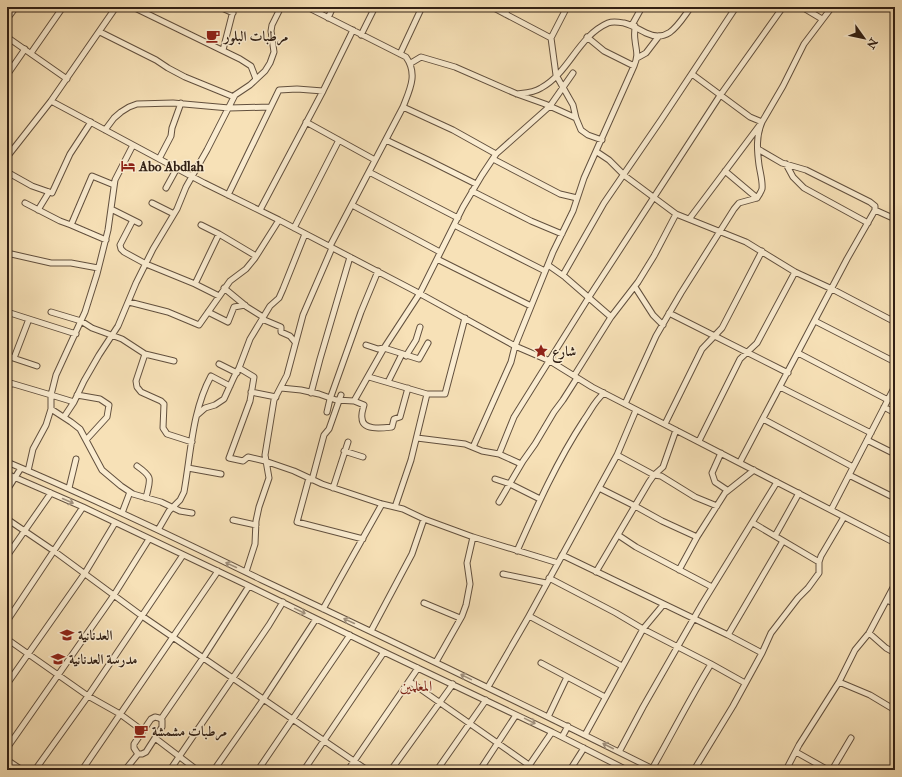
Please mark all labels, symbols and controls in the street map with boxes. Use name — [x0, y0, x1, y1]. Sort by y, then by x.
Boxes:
north arrow — [844, 18, 884, 58]
cafe icon: مرطبات البلور — [205, 28, 221, 44]
place label: مرطبات البلور — [222, 28, 289, 46]
text: N — [863, 35, 881, 52]
hotel icon: Abo Abdlah — [120, 158, 136, 174]
place label: Abo Abdlah — [138, 158, 204, 175]
place icon: شارع — [533, 343, 549, 359]
place label: شارع — [552, 343, 576, 363]
one-way arrow — [62, 498, 74, 505]
one-way arrow — [225, 561, 237, 568]
one-way arrow — [293, 607, 305, 615]
one-way arrow — [343, 617, 355, 624]
school or university icon: العدنانية — [59, 627, 75, 643]
place label: العدنانية — [78, 627, 113, 644]
school or university icon: مدرسة العدنانية — [50, 651, 66, 667]
place label: مدرسة العدنانية — [69, 651, 137, 668]
one-way arrow — [460, 673, 472, 680]
district label: المعلمين — [400, 677, 432, 696]
one-way arrow — [524, 718, 536, 725]
cafe icon: مرطبات مشمشة — [133, 723, 149, 739]
place label: مرطبات مشمشة — [152, 723, 227, 741]
one-way arrow — [602, 742, 614, 749]

